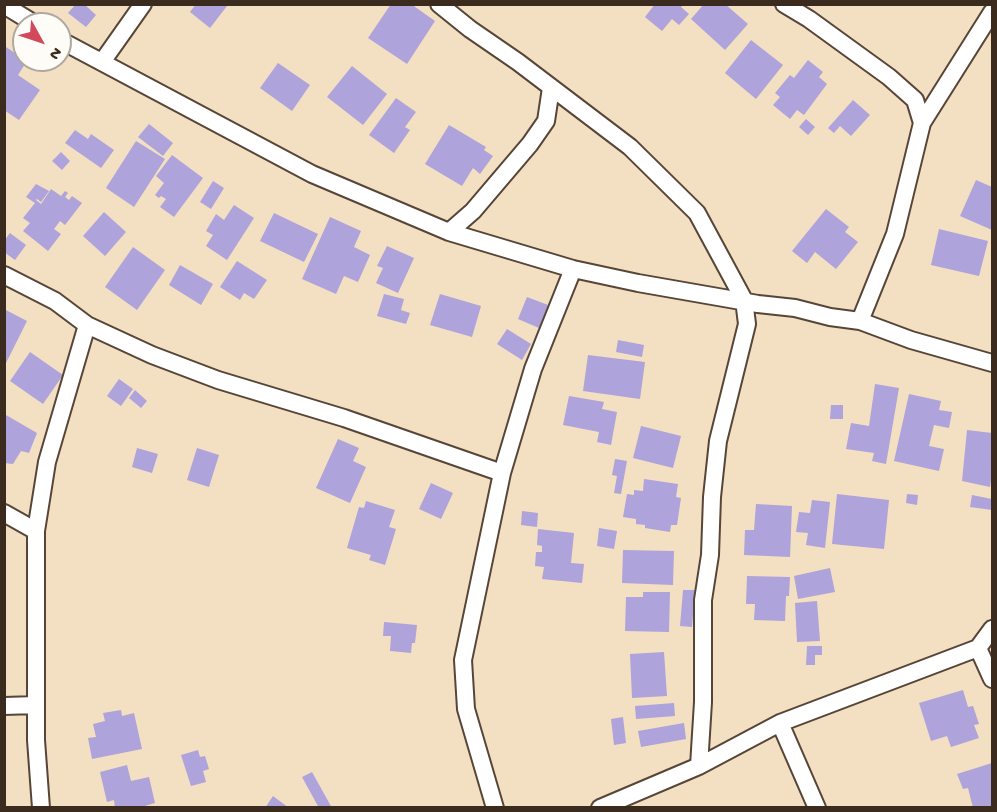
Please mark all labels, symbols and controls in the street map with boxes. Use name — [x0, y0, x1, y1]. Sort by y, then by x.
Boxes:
north arrow — [12, 12, 72, 72]
text: N — [44, 42, 65, 63]

